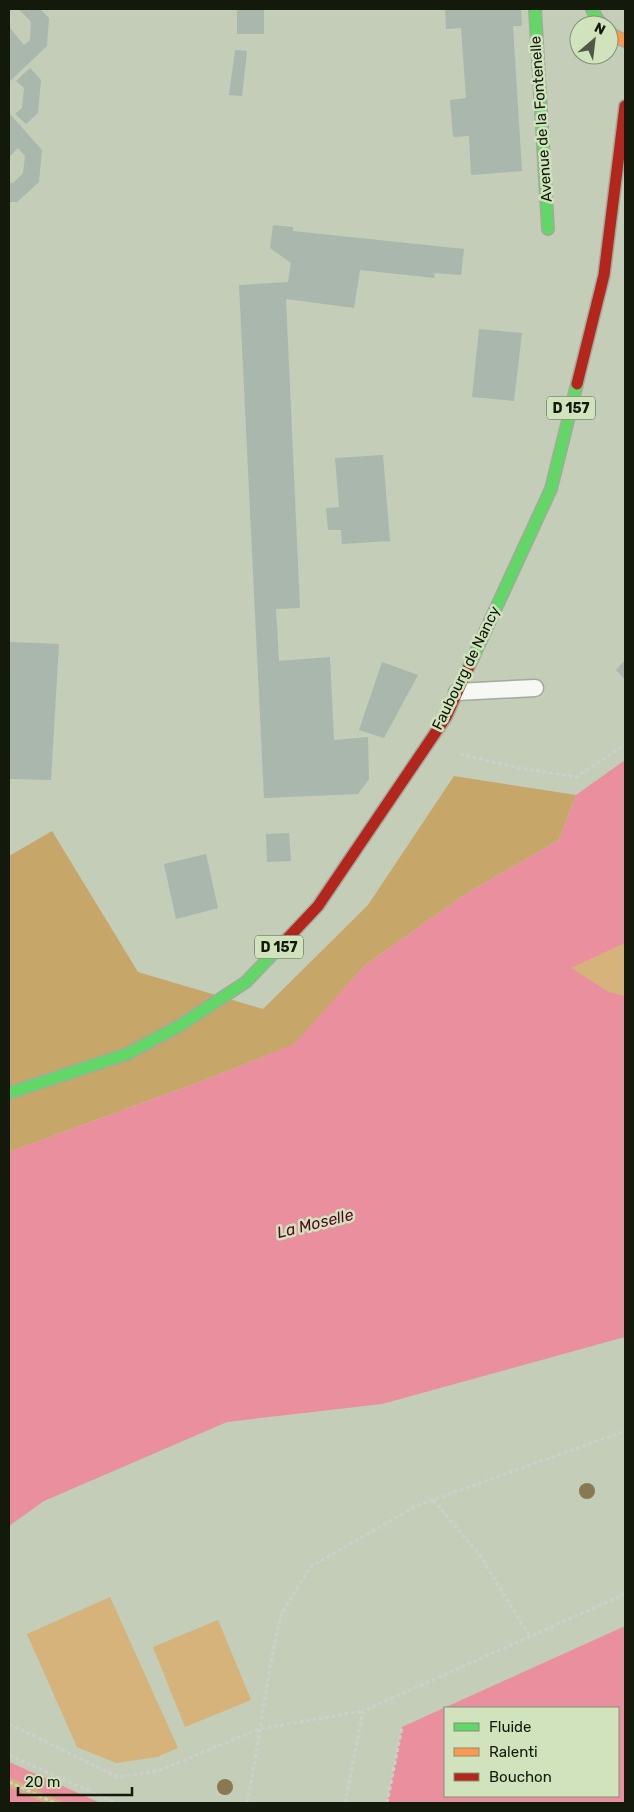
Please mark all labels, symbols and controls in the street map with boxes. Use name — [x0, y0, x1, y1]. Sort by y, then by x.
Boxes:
north arrow — [569, 15, 619, 65]
text: N — [591, 19, 608, 39]
street label: Avenue de la Fontenelle — [526, 35, 556, 203]
road number: D 157 — [547, 396, 595, 419]
street label: Faubourg de Nancy — [428, 603, 504, 733]
road number: D 157 — [255, 936, 303, 959]
water label: La Moselle — [275, 1205, 355, 1242]
legend — [444, 1707, 619, 1797]
text: Fluide — [489, 1718, 531, 1736]
text: Ralenti — [489, 1743, 538, 1761]
scale bar — [18, 1764, 131, 1796]
text: Bouchon — [489, 1768, 552, 1786]
text: 20 m — [25, 1773, 60, 1791]

